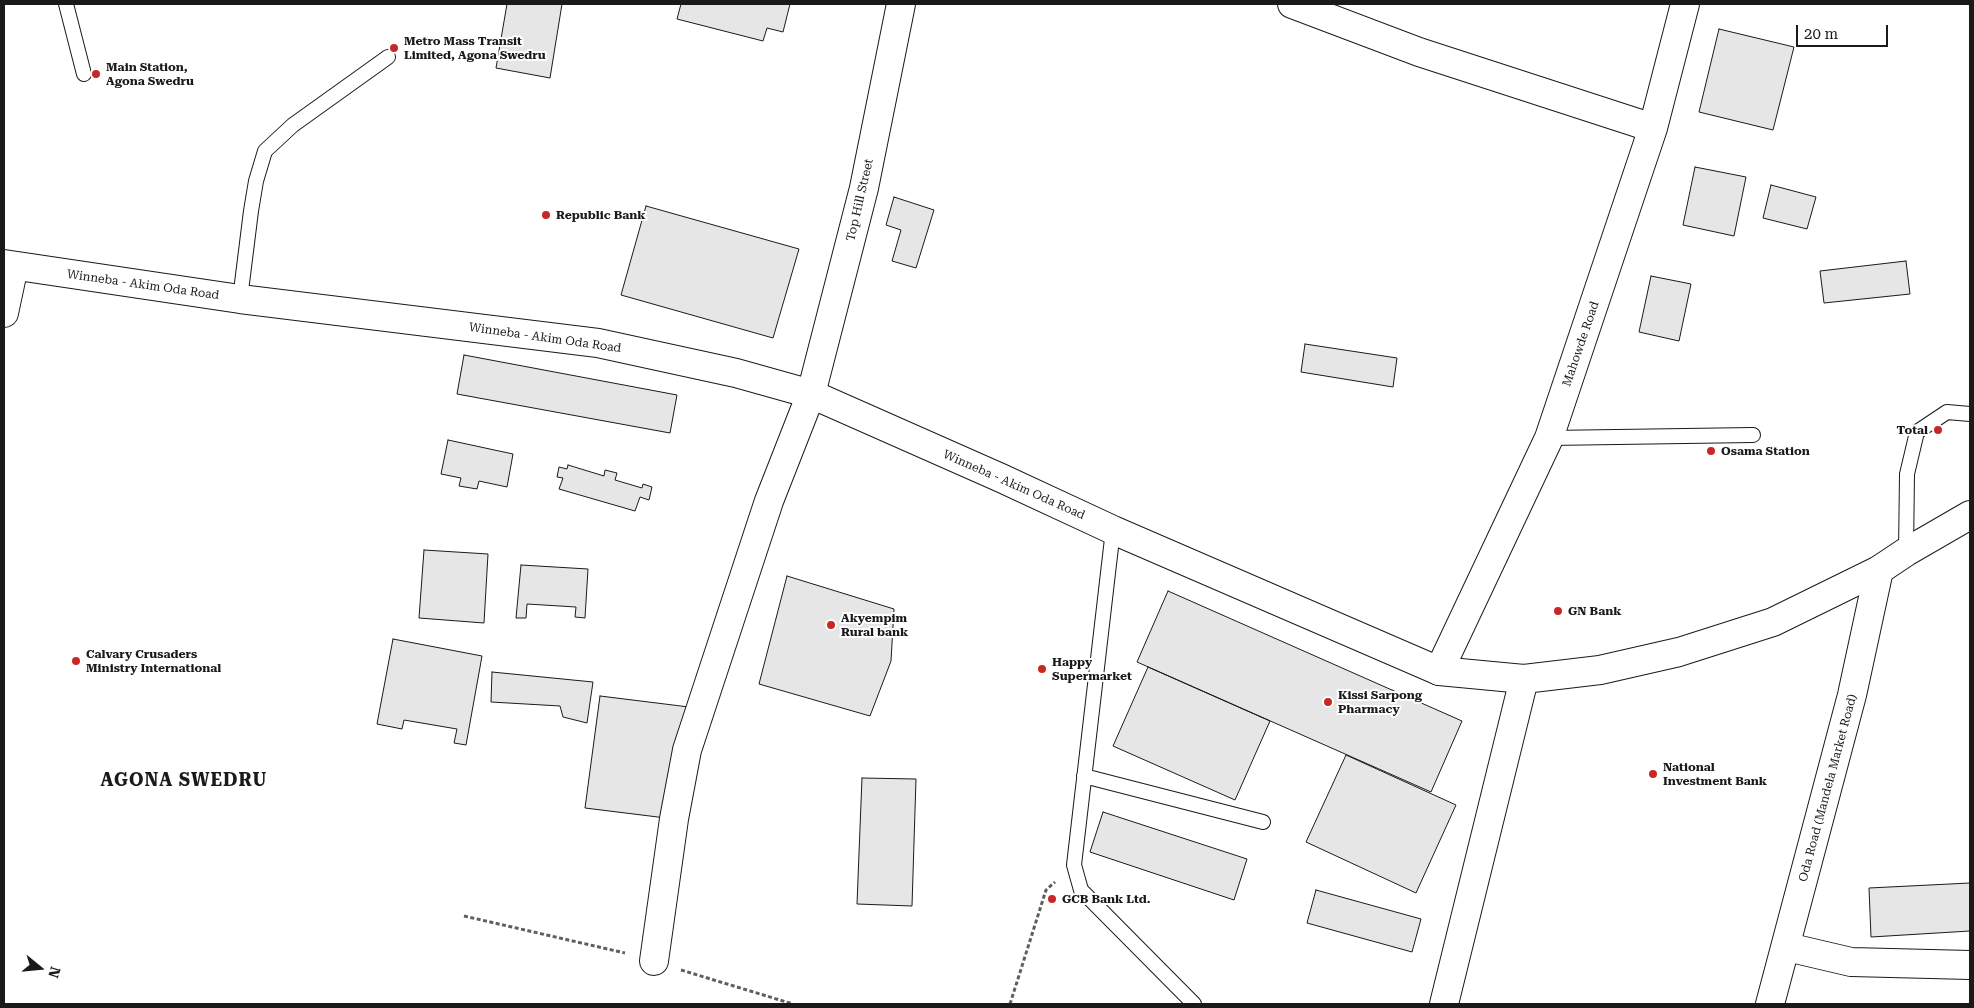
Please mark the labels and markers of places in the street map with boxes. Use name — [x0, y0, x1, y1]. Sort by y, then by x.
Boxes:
place label: Metro Mass Transit Limited, Agona Swedru — [404, 34, 546, 62]
marker: Metro Mass Transit Limited, Agona Swedru — [388, 42, 400, 54]
place label: Main Station, Agona Swedru — [106, 60, 194, 88]
marker: Main Station, Agona Swedru — [90, 68, 102, 80]
place label: Republic Bank — [556, 208, 646, 222]
marker: Republic Bank — [540, 209, 552, 221]
place label: Total — [1897, 423, 1928, 437]
marker: Total — [1932, 424, 1944, 436]
place label: Osama Station — [1721, 444, 1810, 458]
marker: Osama Station — [1705, 445, 1717, 457]
place label: GN Bank — [1568, 604, 1621, 618]
marker: GN Bank — [1552, 605, 1564, 617]
place label: Akyempim Rural bank — [841, 611, 908, 639]
marker: Akyempim Rural bank — [825, 619, 837, 631]
place label: Calvary Crusaders Ministry International — [86, 647, 221, 675]
marker: Calvary Crusaders Ministry International — [70, 655, 82, 667]
place label: Happy Supermarket — [1052, 655, 1132, 683]
marker: Happy Supermarket — [1036, 663, 1048, 675]
place label: Kissi Sarpong Pharmacy — [1338, 688, 1422, 716]
marker: Kissi Sarpong Pharmacy — [1322, 696, 1334, 708]
place label: National Investment Bank — [1663, 760, 1767, 788]
marker: National Investment Bank — [1647, 768, 1659, 780]
place label: GCB Bank Ltd. — [1062, 892, 1150, 906]
marker: GCB Bank Ltd. — [1046, 893, 1058, 905]

